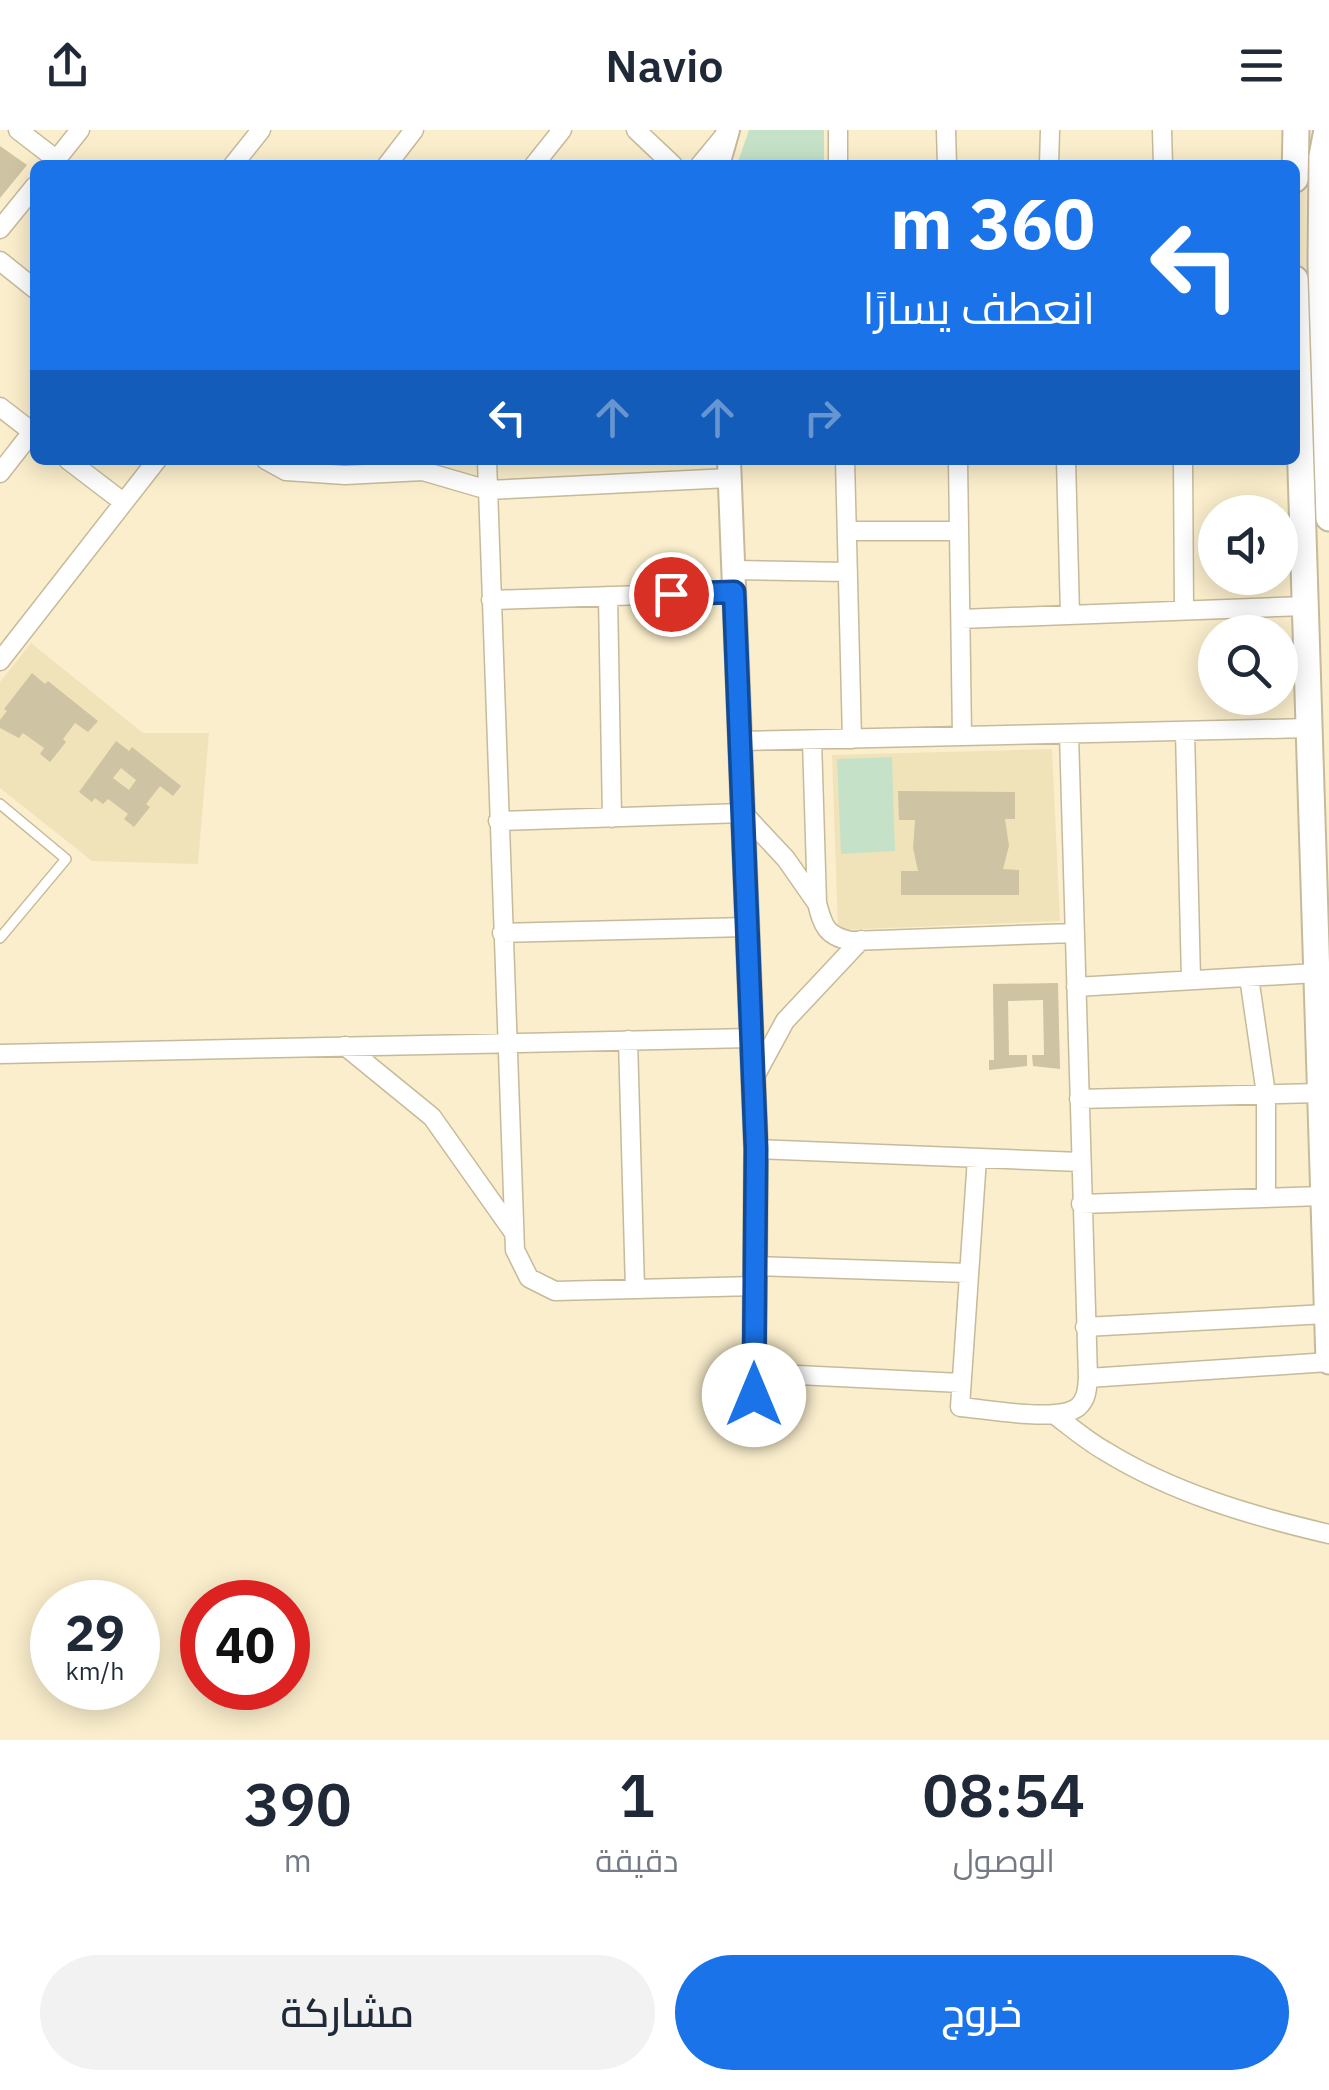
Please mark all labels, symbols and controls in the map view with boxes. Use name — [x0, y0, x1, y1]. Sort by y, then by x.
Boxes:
text: Navio — [605, 36, 724, 94]
icon: share — [40, 38, 95, 93]
icon: menu — [1234, 38, 1289, 93]
text: 360 m — [890, 177, 1095, 268]
icon: left — [1130, 200, 1260, 330]
text: انعطف يسارًا — [863, 278, 1095, 336]
icon: left — [480, 390, 535, 445]
icon: ahead — [585, 390, 640, 445]
icon: ahead — [690, 390, 745, 445]
icon: right — [795, 390, 850, 445]
map controls — [1198, 495, 1298, 715]
button: sound — [1198, 495, 1298, 595]
pin — [629, 552, 714, 637]
icon: arrive — [644, 567, 699, 622]
button: search — [1198, 615, 1298, 715]
position arrow — [702, 1343, 806, 1447]
speed limit sign: 40 — [180, 1580, 310, 1710]
text: 29 — [65, 1600, 125, 1665]
text: km/h — [66, 1654, 124, 1687]
text: 1 — [619, 1755, 655, 1834]
text: 08:54 — [922, 1755, 1085, 1834]
text: 390 — [244, 1764, 352, 1843]
text: m — [284, 1839, 312, 1881]
text: دقيقة — [595, 1839, 679, 1881]
text: الوصول — [953, 1839, 1055, 1881]
button: مشاركة — [40, 1955, 655, 2070]
button: خروج — [675, 1955, 1289, 2070]

